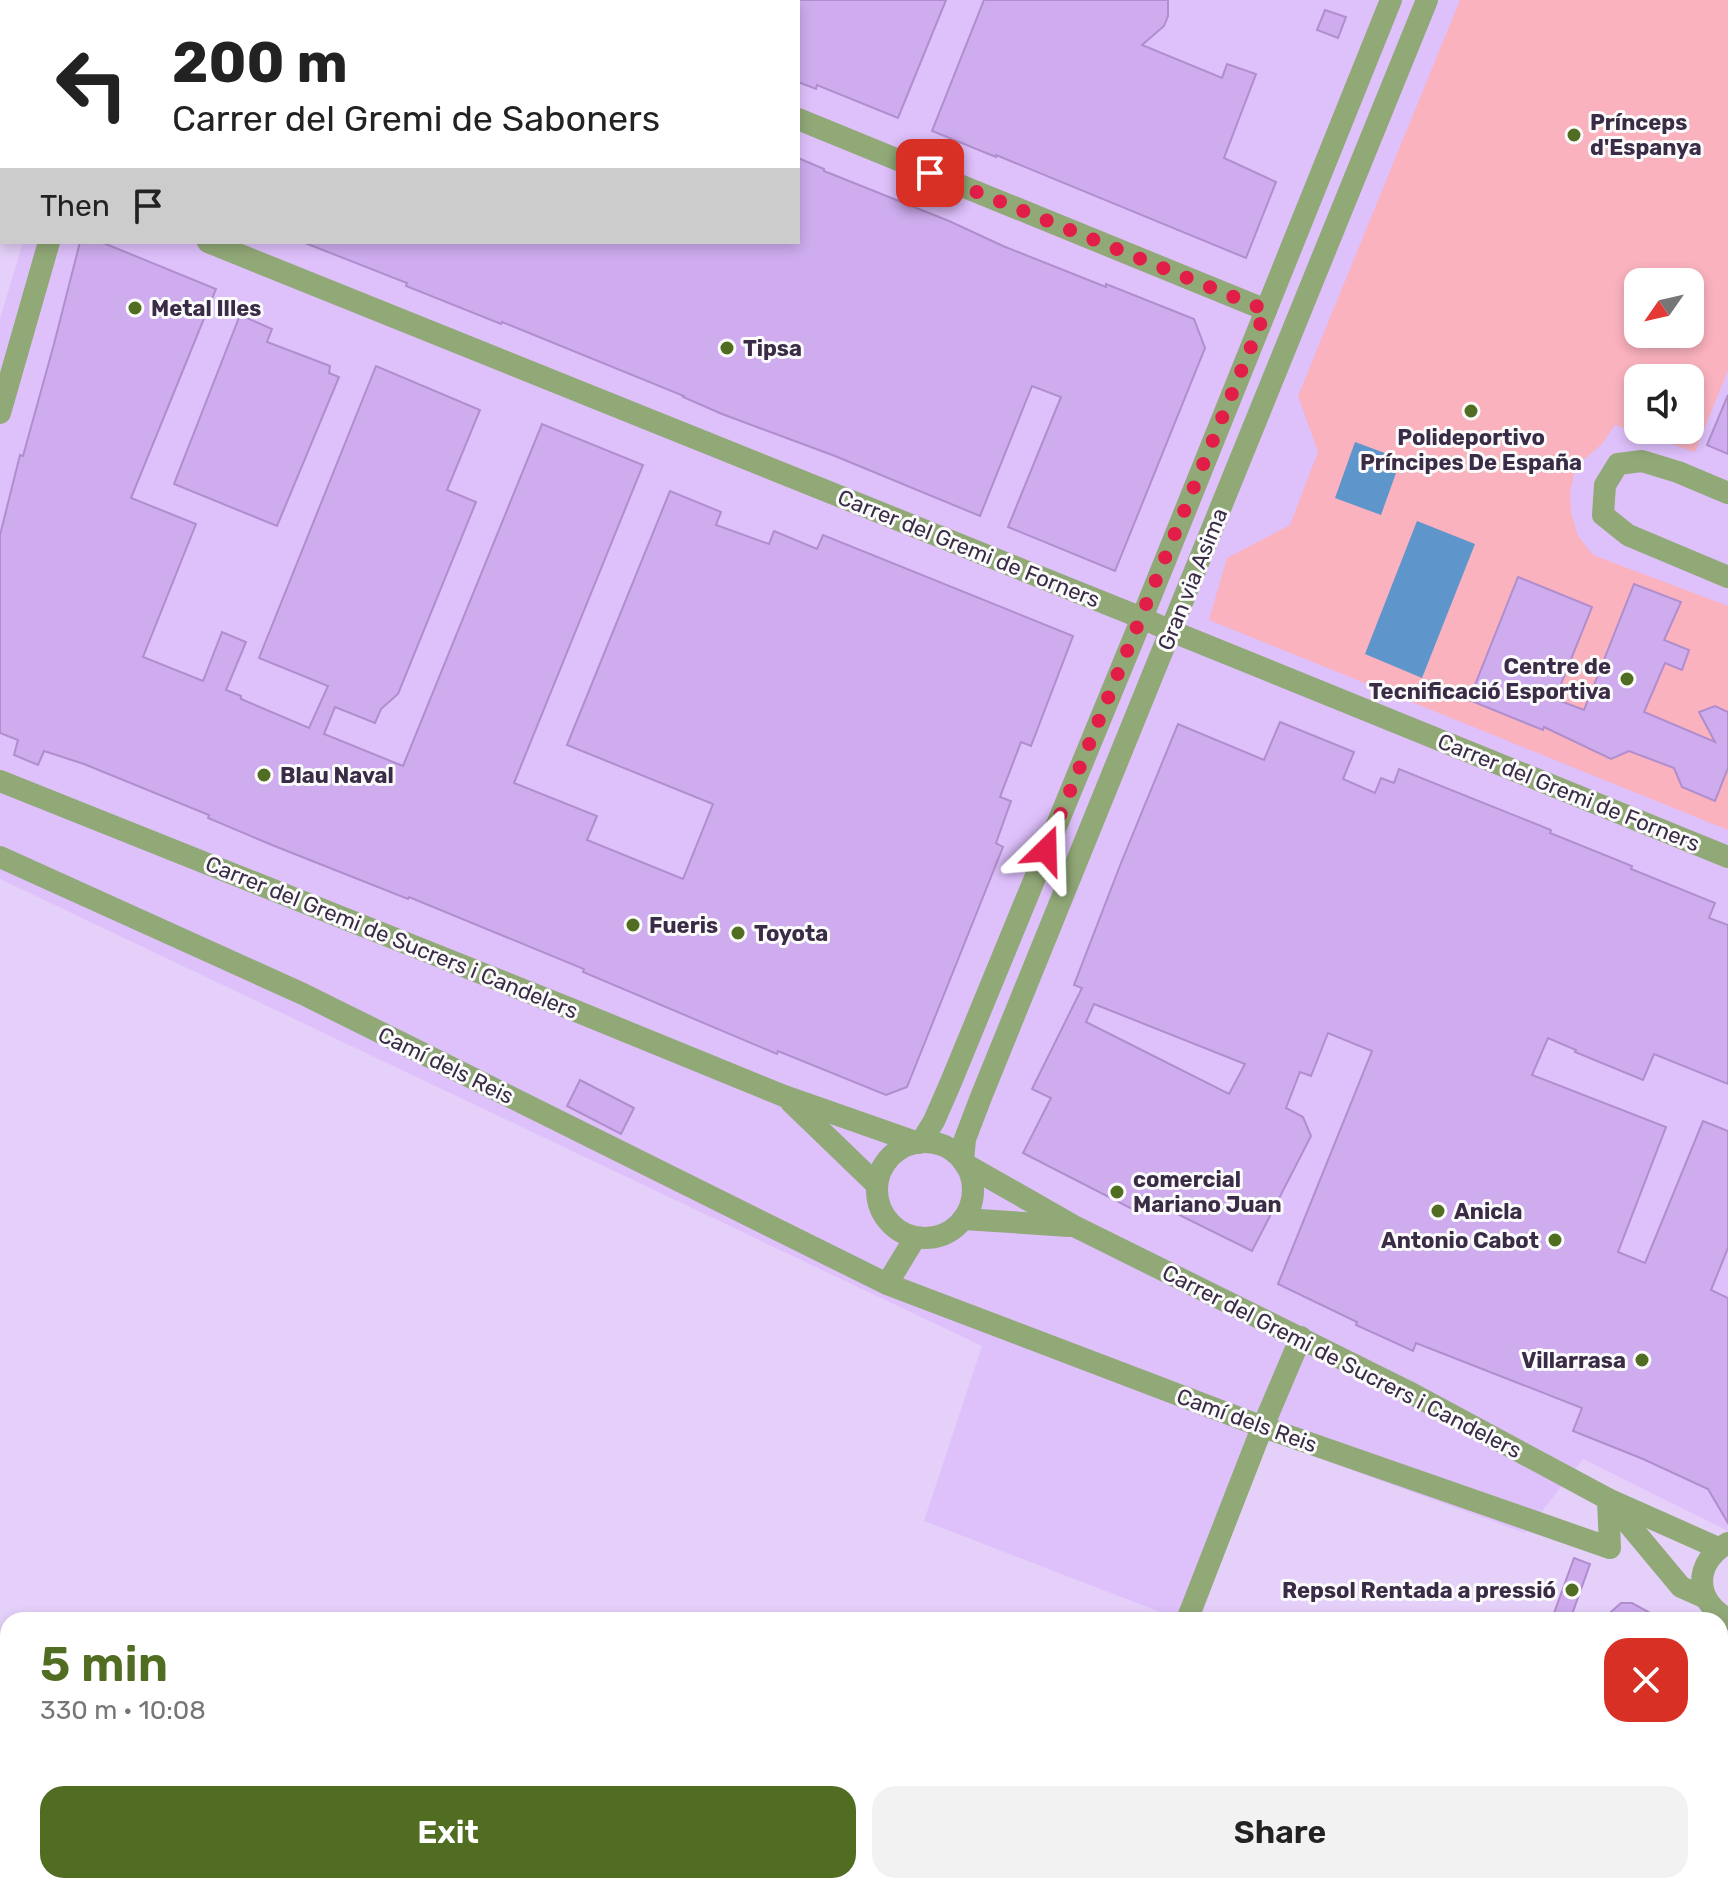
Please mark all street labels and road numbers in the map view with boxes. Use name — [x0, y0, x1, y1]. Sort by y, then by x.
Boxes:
street label: Carrer del Gremi de Forners — [834, 483, 1104, 613]
street label: Gran via Asima — [1152, 504, 1233, 654]
street label: Carrer del Gremi de Forners — [1434, 727, 1704, 857]
street label: Carrer del Gremi de Sucrers i Candelers — [202, 850, 582, 1025]
street label: Camí dels Reis — [374, 1021, 518, 1110]
street label: Carrer del Gremi de Sucrers i Candelers — [1158, 1259, 1526, 1464]
street label: Camí dels Reis — [1173, 1383, 1321, 1458]

